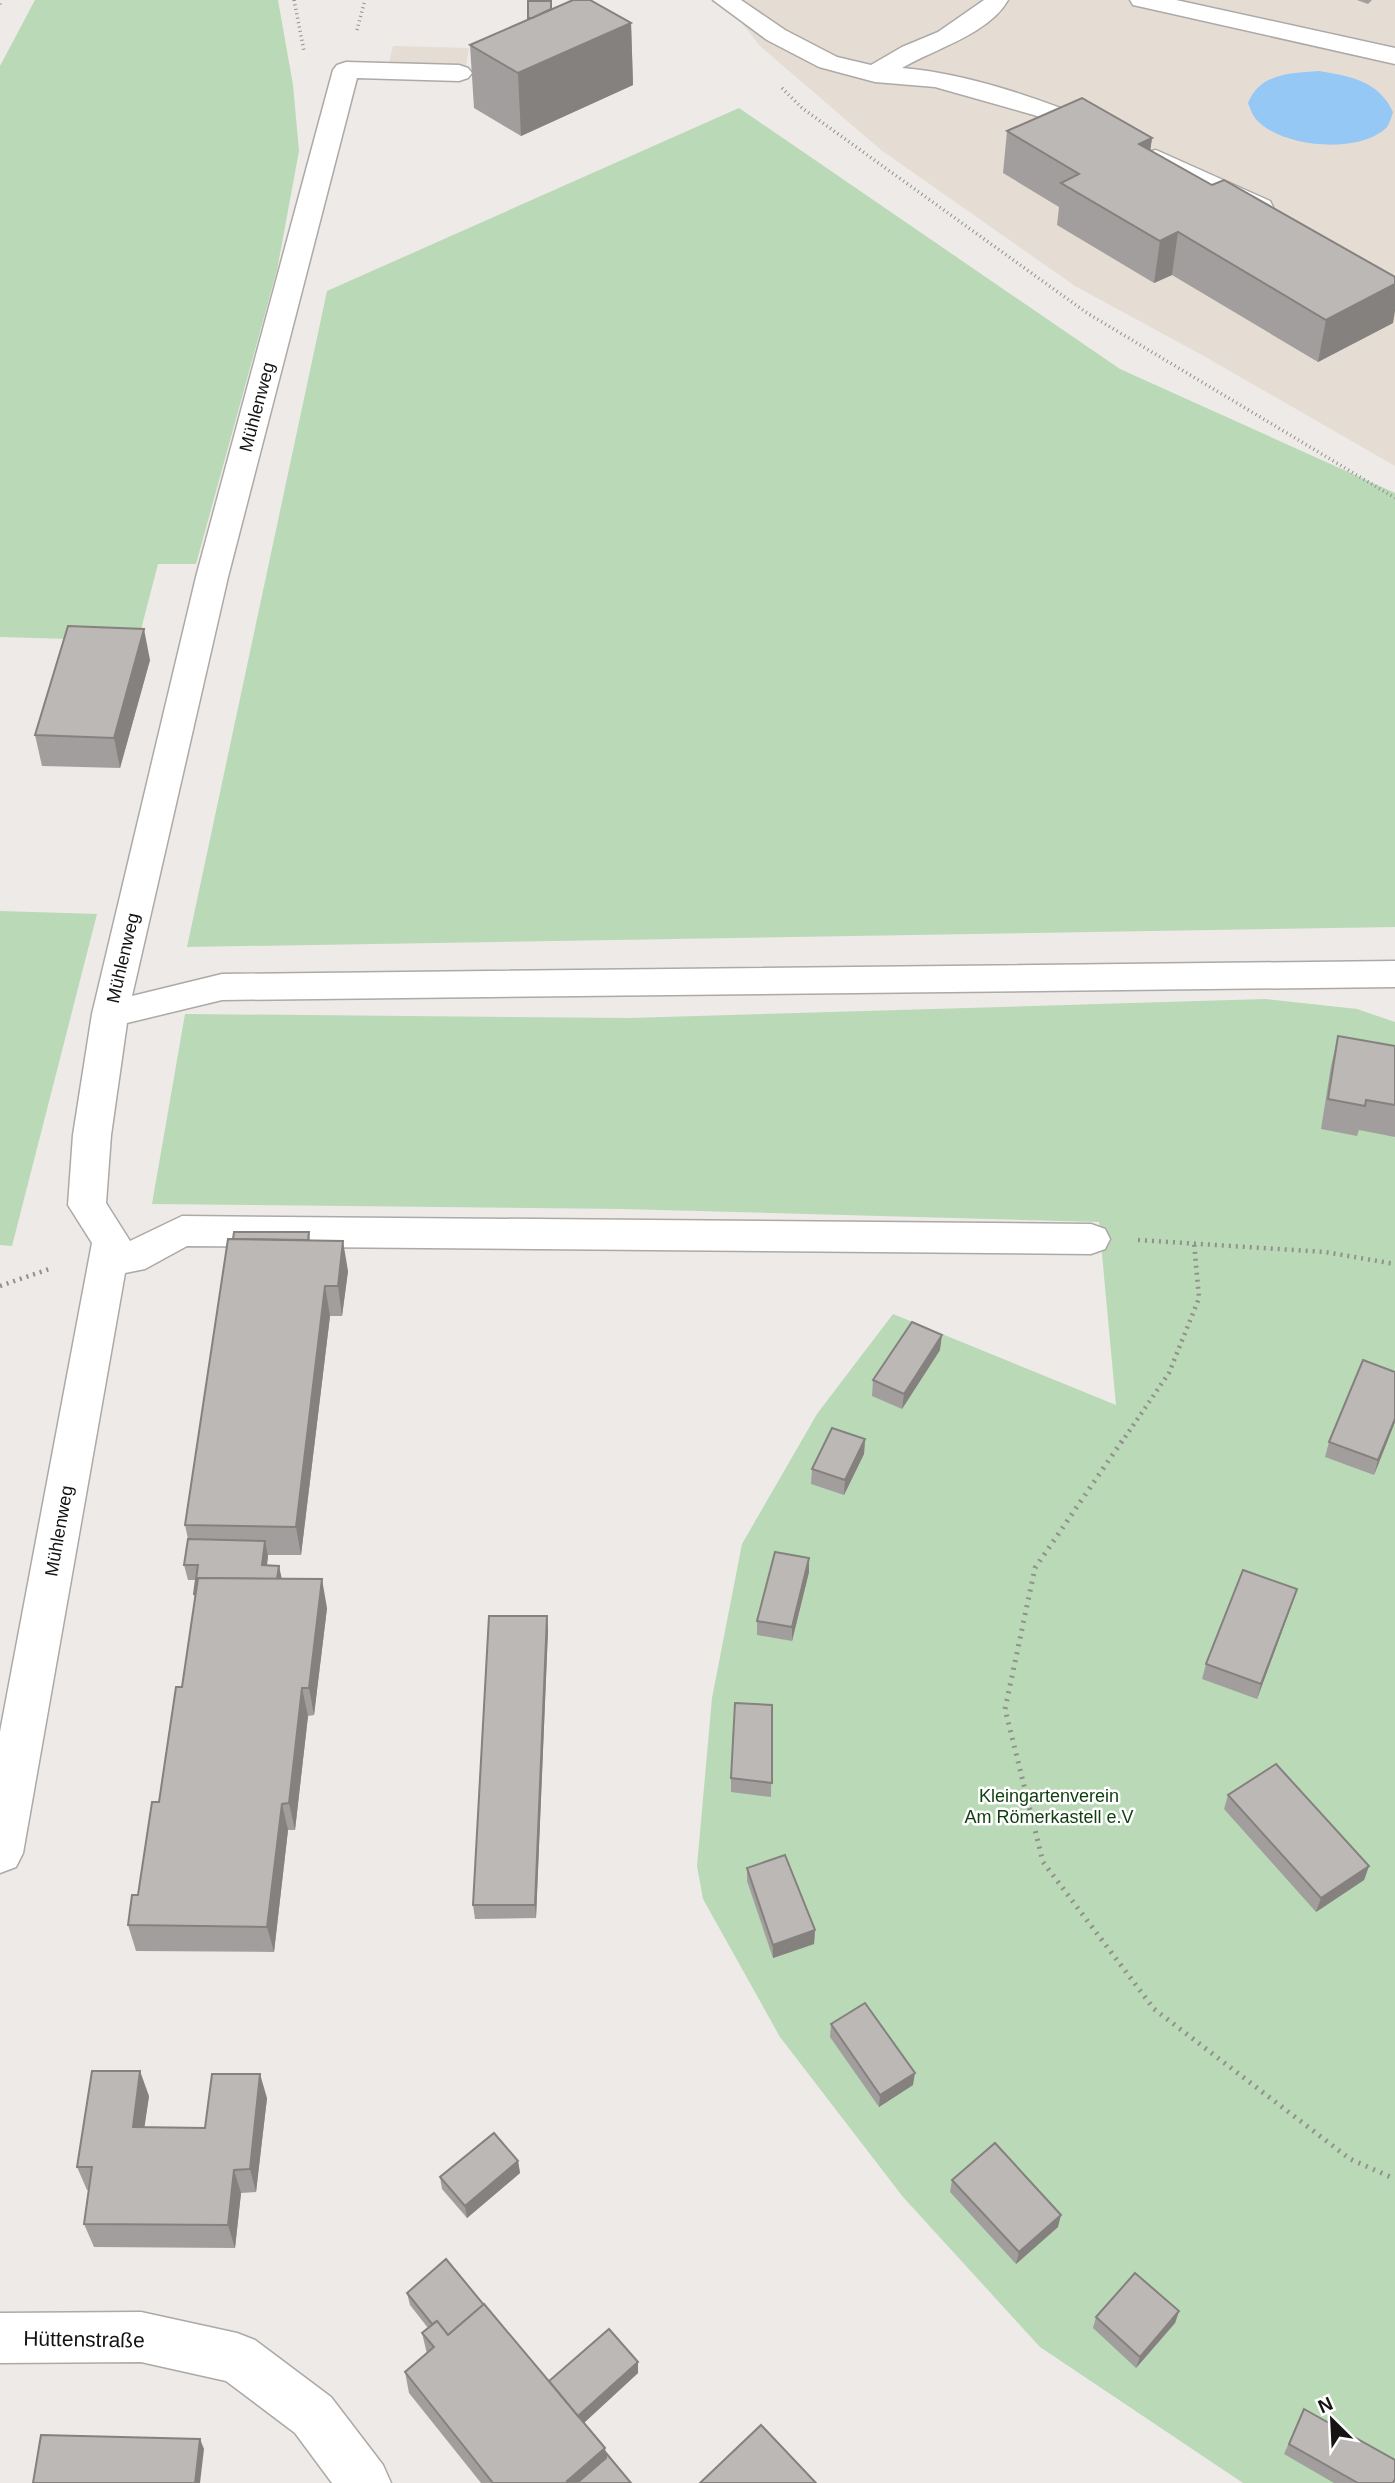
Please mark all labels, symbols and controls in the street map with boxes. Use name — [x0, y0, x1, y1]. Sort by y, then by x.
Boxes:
street label: Mühlenweg — [235, 360, 279, 454]
street label: Mühlenweg — [103, 911, 143, 1005]
street label: Mühlenweg — [41, 1484, 77, 1578]
park label: Kleingartenverein Am Römerkastell e.V — [964, 1786, 1134, 1827]
street label: Hüttenstraße — [23, 2326, 145, 2352]
north arrow — [1297, 2385, 1367, 2455]
text: N — [1315, 2393, 1336, 2417]

